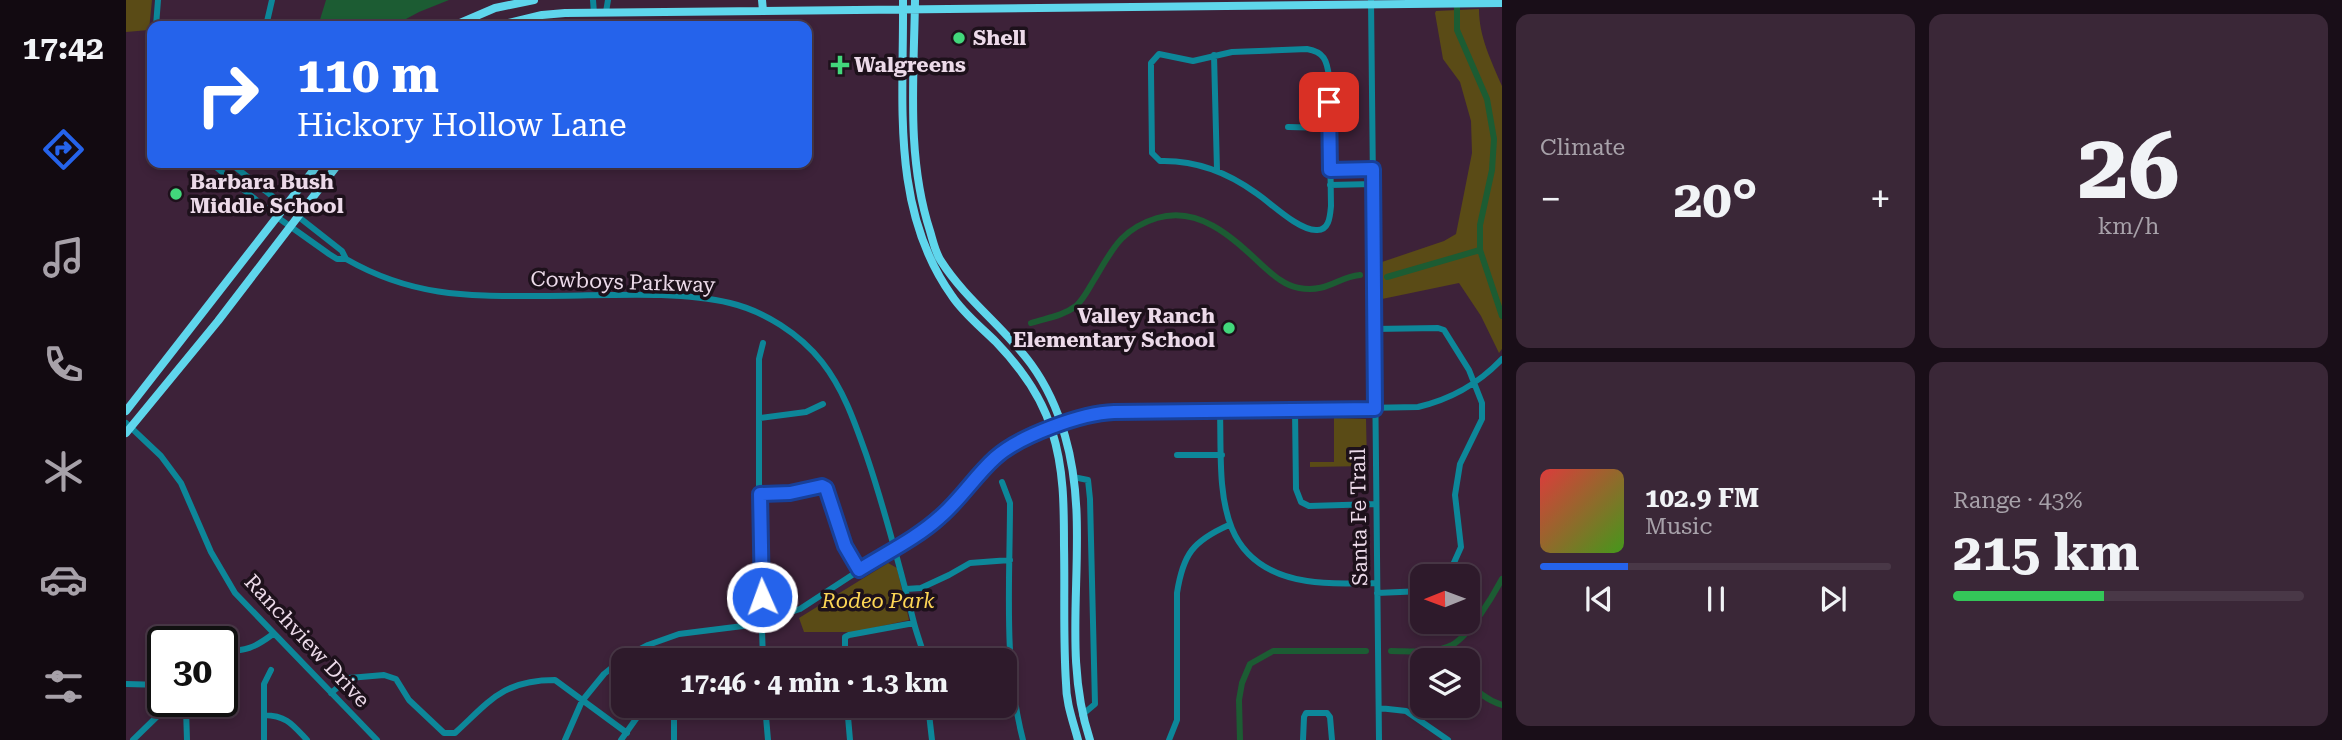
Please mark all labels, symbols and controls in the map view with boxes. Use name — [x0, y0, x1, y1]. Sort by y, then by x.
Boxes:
place label: Shell — [973, 26, 1026, 50]
text: 17:42 — [22, 29, 104, 67]
marker: Shell — [951, 30, 967, 46]
text: 110 m — [297, 47, 439, 104]
icon: right — [182, 49, 273, 140]
place label: Walgreens — [854, 53, 966, 77]
marker: Walgreens — [832, 57, 848, 73]
pin — [1299, 72, 1359, 132]
icon: arrive — [1310, 83, 1348, 121]
text: Hickory Hollow Lane — [297, 106, 627, 144]
text: 26 — [2078, 114, 2179, 220]
icon: directions — [39, 125, 88, 174]
text: Climate — [1540, 134, 1625, 161]
text: 20° — [1673, 169, 1758, 230]
place label: Barbara Bush Middle School — [190, 170, 344, 218]
text: − — [1540, 177, 1561, 221]
text: + — [1870, 177, 1891, 221]
marker: Barbara Bush Middle School — [168, 186, 184, 202]
text: km/h — [2098, 213, 2159, 240]
icon: music — [39, 233, 88, 282]
street label: Cowboys Parkway — [530, 267, 716, 297]
place label: Valley Ranch Elementary School — [1013, 304, 1215, 352]
marker: Valley Ranch Elementary School — [1221, 320, 1237, 336]
icon: phone — [39, 340, 88, 389]
icon: climate — [39, 447, 88, 496]
street label: Santa Fe Trail — [1346, 447, 1372, 586]
text: 102.9 FM — [1645, 483, 1759, 513]
text: Range · 43% — [1953, 487, 2082, 514]
text: Music — [1645, 513, 1712, 540]
text: 215 km — [1953, 522, 2140, 583]
icon: car — [39, 555, 88, 604]
position arrow — [725, 560, 799, 634]
north arrow — [1410, 564, 1480, 634]
map controls — [1410, 564, 1480, 718]
street label: Ranchview Drive — [240, 570, 374, 712]
icon: previous — [1580, 580, 1618, 618]
icon: pause — [1697, 580, 1735, 618]
icon: next — [1814, 580, 1852, 618]
park label: Rodeo Park — [820, 589, 935, 613]
speed limit sign: 30 — [147, 626, 238, 717]
button: layers — [1410, 648, 1480, 718]
icon: filters — [39, 662, 88, 711]
text: 17:46 · 4 min · 1.3 km — [680, 668, 948, 698]

